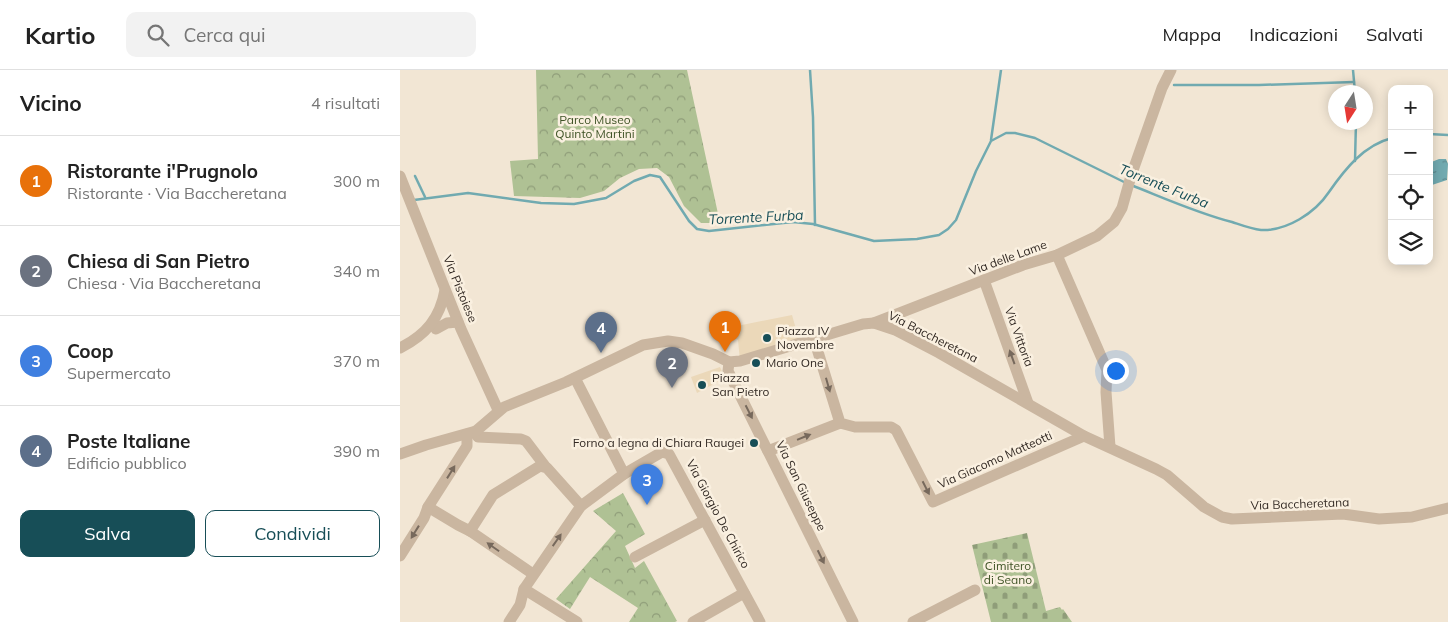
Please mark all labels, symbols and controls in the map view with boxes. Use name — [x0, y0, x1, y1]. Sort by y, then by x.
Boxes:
search box — [126, 12, 476, 57]
text: Kartio — [25, 20, 96, 50]
icon: search — [144, 21, 172, 49]
text: Cerca qui — [184, 23, 266, 47]
text: Mappa — [1163, 23, 1221, 46]
text: Indicazioni — [1249, 23, 1338, 46]
text: Salvati — [1366, 23, 1423, 46]
north arrow — [1328, 85, 1373, 130]
map controls — [1388, 85, 1433, 265]
button: + — [1388, 85, 1433, 130]
text: Vicino — [20, 90, 82, 116]
text: 4 risultati — [311, 93, 380, 113]
park label: Parco Museo Quinto Martini — [555, 112, 635, 141]
button: − — [1388, 130, 1433, 175]
text: Ristorante i'Prugnolo — [67, 159, 258, 183]
water label: Torrente Furba — [1117, 160, 1211, 212]
text: 1 — [31, 171, 41, 191]
text: 300 m — [333, 171, 380, 191]
button: locate — [1388, 175, 1433, 220]
text: Ristorante · Via Baccheretana — [67, 183, 287, 203]
water label: Torrente Furba — [708, 206, 804, 228]
button: layers — [1388, 220, 1433, 265]
street label: Via delle Lame — [967, 237, 1049, 279]
text: Chiesa di San Pietro — [67, 249, 250, 273]
street label: Via Pistoiese — [440, 253, 481, 325]
text: 2 — [31, 261, 41, 281]
text: 340 m — [333, 261, 380, 281]
text: Chiesa · Via Baccheretana — [67, 273, 261, 293]
street label: Via Vittoria — [1002, 305, 1037, 369]
street label: Via Baccheretana — [886, 307, 981, 366]
pin: 1 — [709, 311, 741, 352]
pin: 4 — [585, 312, 617, 353]
place label: Piazza IV Novembre — [777, 323, 834, 352]
marker: Piazza IV Novembre — [761, 332, 773, 344]
text: Coop — [67, 339, 114, 363]
pin: 2 — [656, 347, 688, 388]
one-way arrow — [1008, 349, 1016, 364]
text: 3 — [31, 351, 41, 371]
text: 370 m — [333, 351, 380, 371]
place label: Mario One — [766, 355, 824, 370]
marker: Mario One — [750, 357, 762, 369]
your location — [1103, 358, 1129, 384]
text: Supermercato — [67, 363, 171, 383]
place label: Piazza San Pietro — [712, 370, 770, 399]
one-way arrow — [825, 378, 833, 393]
marker: Piazza San Pietro — [696, 379, 708, 391]
one-way arrow — [745, 404, 753, 419]
street label: Via Giacomo Matteotti — [935, 427, 1054, 492]
text: Poste Italiane — [67, 429, 191, 453]
one-way arrow — [797, 433, 812, 440]
place label: Forno a legna di Chiara Raugei — [573, 435, 744, 450]
marker: Forno a legna di Chiara Raugei — [748, 437, 760, 449]
street label: Via San Giuseppe — [773, 438, 830, 533]
text: 4 — [31, 441, 41, 461]
text: 390 m — [333, 441, 380, 461]
text: Edificio pubblico — [67, 453, 187, 473]
street label: Via Giorgio De Chirico — [683, 457, 754, 571]
pin: 3 — [631, 464, 663, 505]
one-way arrow — [446, 465, 455, 478]
one-way arrow — [922, 481, 930, 495]
street label: Via Baccheretana — [1250, 494, 1350, 513]
button: Salva — [20, 510, 195, 557]
button: Condividi — [205, 510, 380, 557]
one-way arrow — [410, 526, 420, 539]
one-way arrow — [552, 533, 562, 547]
one-way arrow — [486, 542, 500, 552]
one-way arrow — [817, 550, 825, 564]
park label: Cimitero di Seano — [984, 558, 1032, 587]

